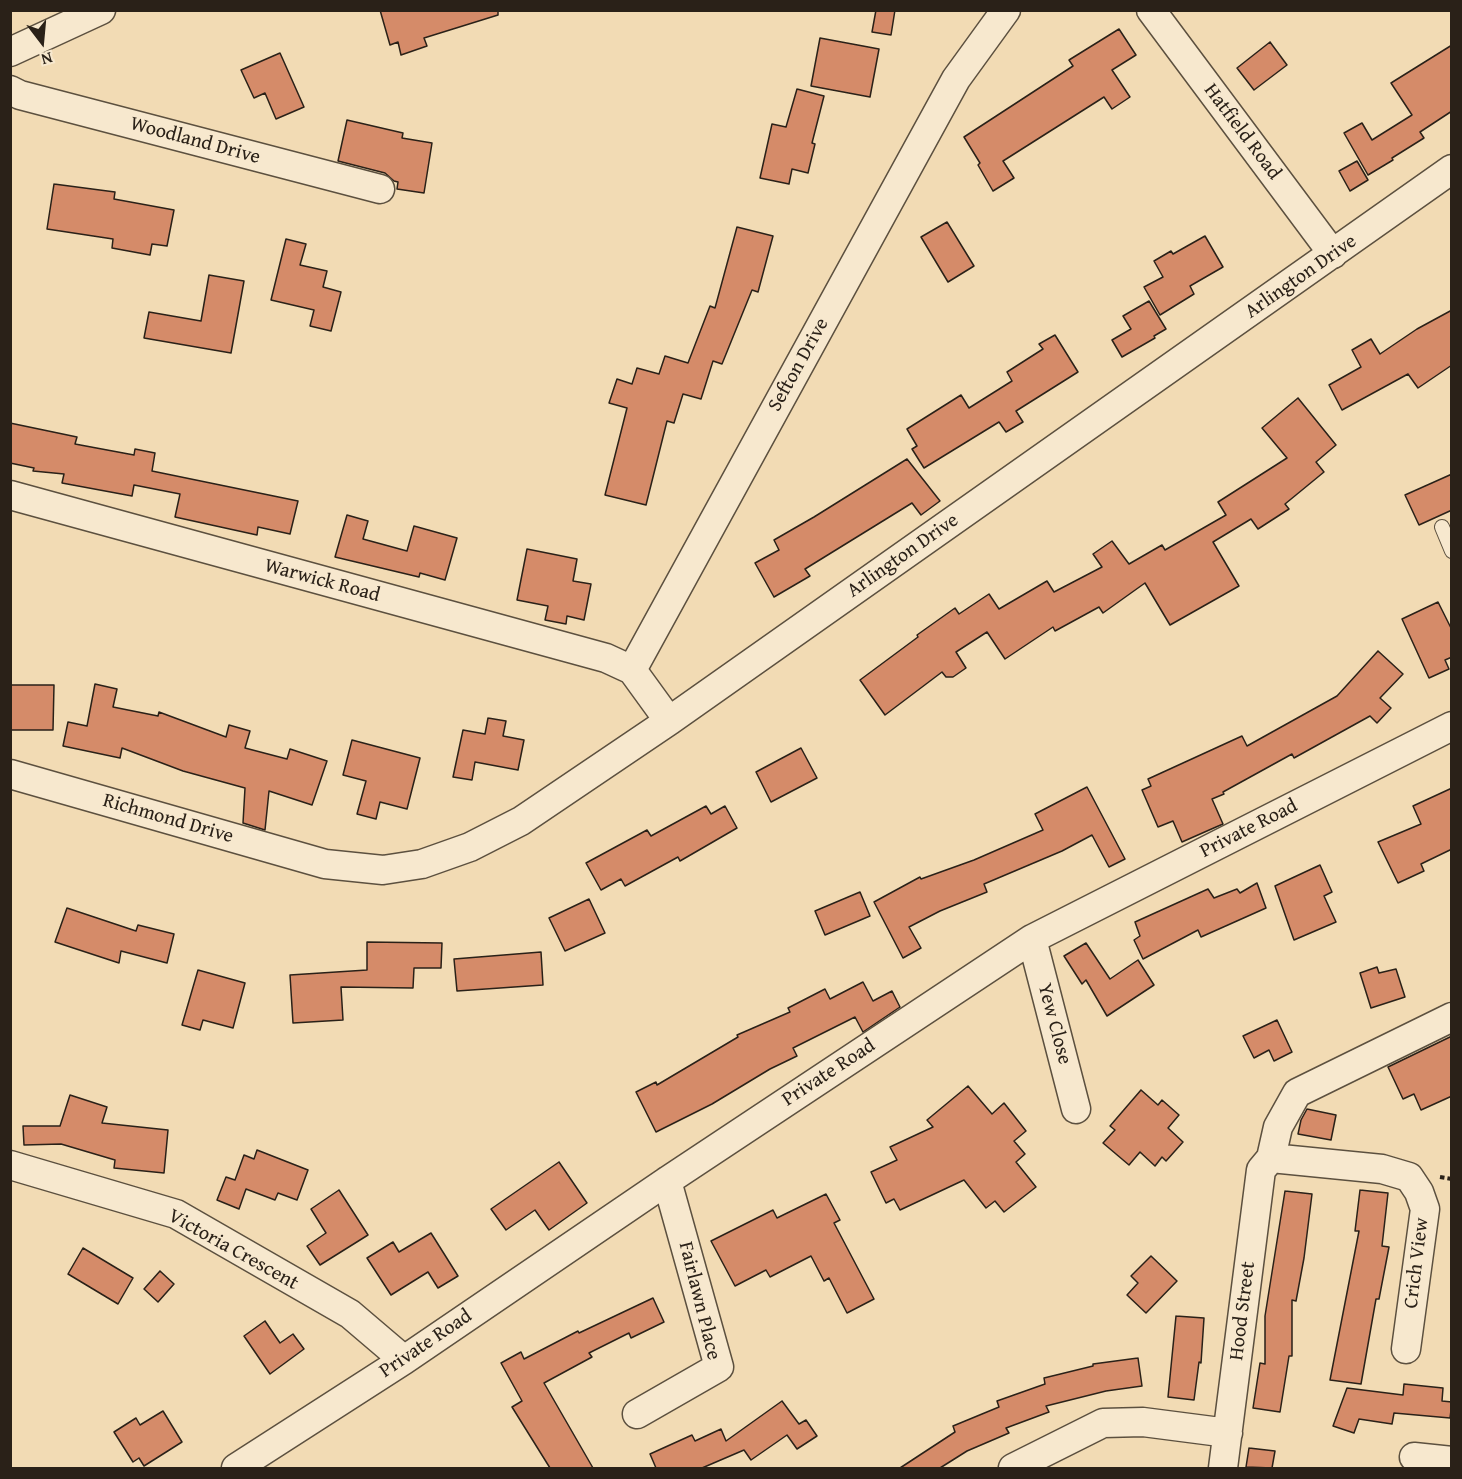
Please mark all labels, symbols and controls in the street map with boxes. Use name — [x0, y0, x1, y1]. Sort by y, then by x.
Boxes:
north arrow — [12, 12, 72, 72]
text: N — [39, 46, 55, 72]
street label: Hatfield Road — [1198, 79, 1286, 185]
street label: Woodland Drive — [127, 112, 263, 170]
street label: Arlington Drive — [1241, 230, 1361, 324]
street label: Sefton Drive — [763, 314, 835, 416]
street label: Arlington Drive — [843, 509, 963, 603]
street label: Warwick Road — [262, 554, 382, 608]
street label: Richmond Drive — [100, 789, 236, 849]
street label: Private Road — [1196, 794, 1302, 864]
street label: Yew Close — [1032, 981, 1076, 1067]
street label: Private Road — [778, 1034, 880, 1112]
street label: Victoria Crescent — [164, 1204, 302, 1296]
street label: Crich View — [1400, 1216, 1434, 1310]
street label: Fairlawn Place — [673, 1239, 725, 1363]
street label: Hood Street — [1225, 1260, 1261, 1362]
street label: Private Road — [375, 1304, 477, 1384]

